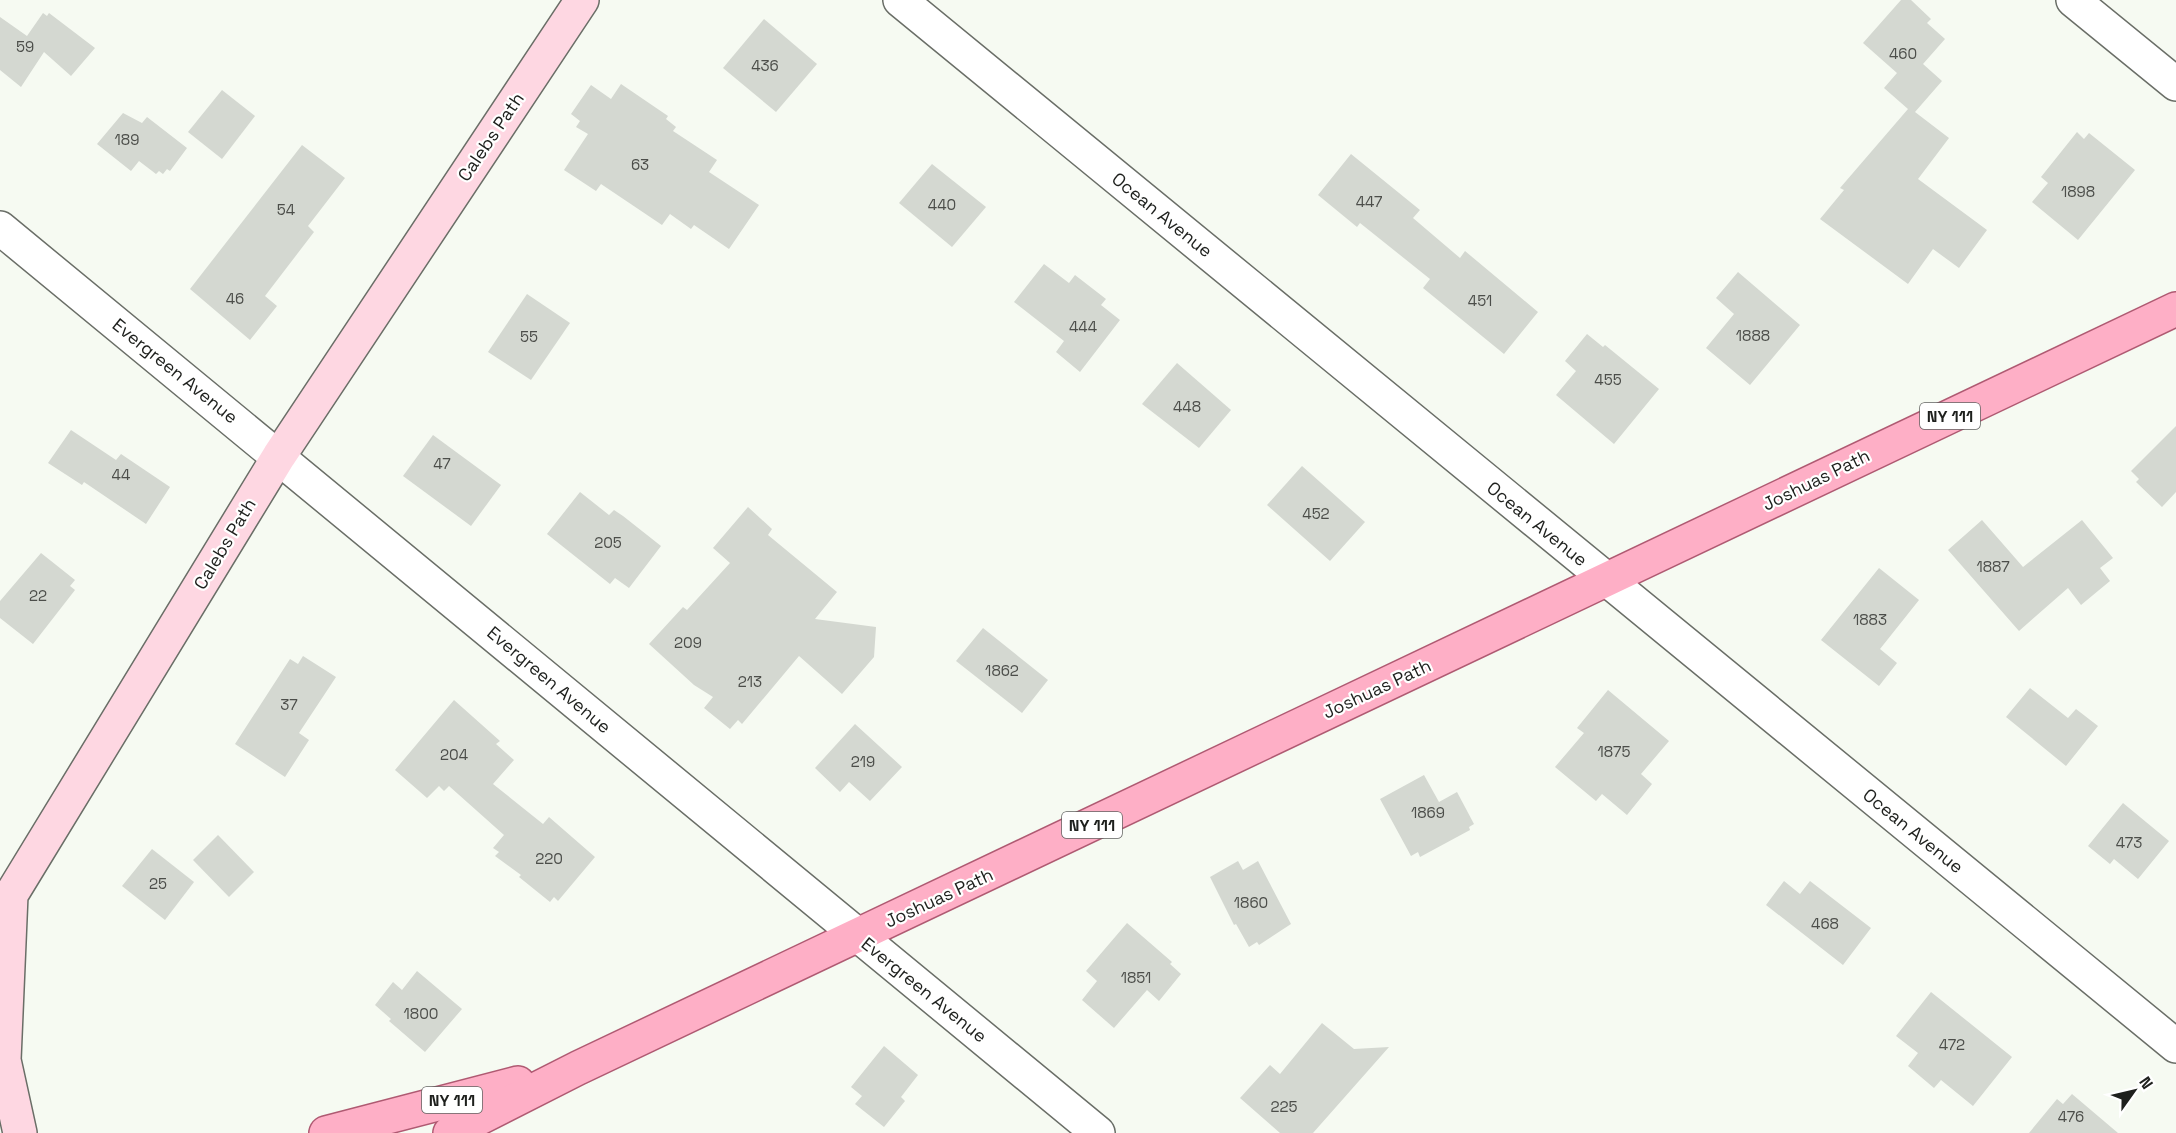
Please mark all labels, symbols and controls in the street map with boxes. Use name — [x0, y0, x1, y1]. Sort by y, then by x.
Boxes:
house number: 59 — [16, 37, 34, 56]
house number: 460 — [1889, 44, 1917, 63]
house number: 436 — [751, 56, 779, 75]
street label: Calebs Path — [452, 88, 529, 186]
house number: 189 — [115, 130, 139, 149]
house number: 63 — [631, 155, 649, 174]
street label: Ocean Avenue — [1107, 167, 1217, 262]
house number: 1898 — [2061, 182, 2095, 201]
house number: 447 — [1356, 192, 1382, 211]
house number: 440 — [928, 195, 956, 214]
house number: 54 — [277, 200, 295, 219]
house number: 46 — [226, 289, 244, 308]
house number: 451 — [1468, 291, 1492, 310]
street label: Evergreen Avenue — [108, 313, 243, 428]
house number: 444 — [1069, 317, 1097, 336]
house number: 1888 — [1736, 326, 1770, 345]
house number: 55 — [520, 327, 538, 346]
house number: 455 — [1594, 370, 1622, 389]
house number: 448 — [1173, 397, 1201, 416]
road number: NY 111 — [1920, 403, 1980, 429]
street label: Joshuas Path — [1758, 444, 1873, 515]
house number: 47 — [433, 454, 451, 473]
house number: 44 — [112, 465, 130, 484]
street label: Ocean Avenue — [1482, 476, 1592, 571]
street label: Calebs Path — [188, 494, 261, 594]
house number: 452 — [1302, 504, 1330, 523]
house number: 205 — [594, 533, 622, 552]
house number: 1887 — [1976, 557, 2010, 576]
house number: 22 — [29, 586, 47, 605]
house number: 1883 — [1853, 610, 1887, 629]
street label: Evergreen Avenue — [483, 621, 616, 738]
house number: 209 — [674, 633, 702, 652]
street label: Joshuas Path — [1319, 653, 1435, 724]
house number: 1862 — [985, 661, 1019, 680]
house number: 213 — [738, 672, 762, 691]
house number: 37 — [280, 695, 298, 714]
house number: 1875 — [1598, 742, 1630, 761]
house number: 204 — [440, 745, 468, 764]
house number: 219 — [851, 752, 875, 771]
street label: Ocean Avenue — [1858, 783, 1968, 878]
house number: 1869 — [1411, 803, 1445, 822]
road number: NY 111 — [1062, 812, 1122, 838]
house number: 473 — [2116, 833, 2142, 852]
house number: 220 — [535, 849, 563, 868]
street label: Joshuas Path — [881, 862, 997, 933]
house number: 25 — [149, 874, 167, 893]
house number: 1860 — [1234, 893, 1268, 912]
house number: 468 — [1811, 914, 1839, 933]
street label: Evergreen Avenue — [857, 932, 992, 1047]
house number: 1851 — [1121, 968, 1151, 987]
house number: 1800 — [404, 1004, 438, 1023]
house number: 472 — [1939, 1035, 1965, 1054]
north arrow — [2104, 1061, 2164, 1121]
text: N — [2134, 1073, 2158, 1093]
road number: NY 111 — [422, 1087, 482, 1113]
house number: 225 — [1270, 1097, 1298, 1116]
house number: 476 — [2058, 1107, 2084, 1126]

